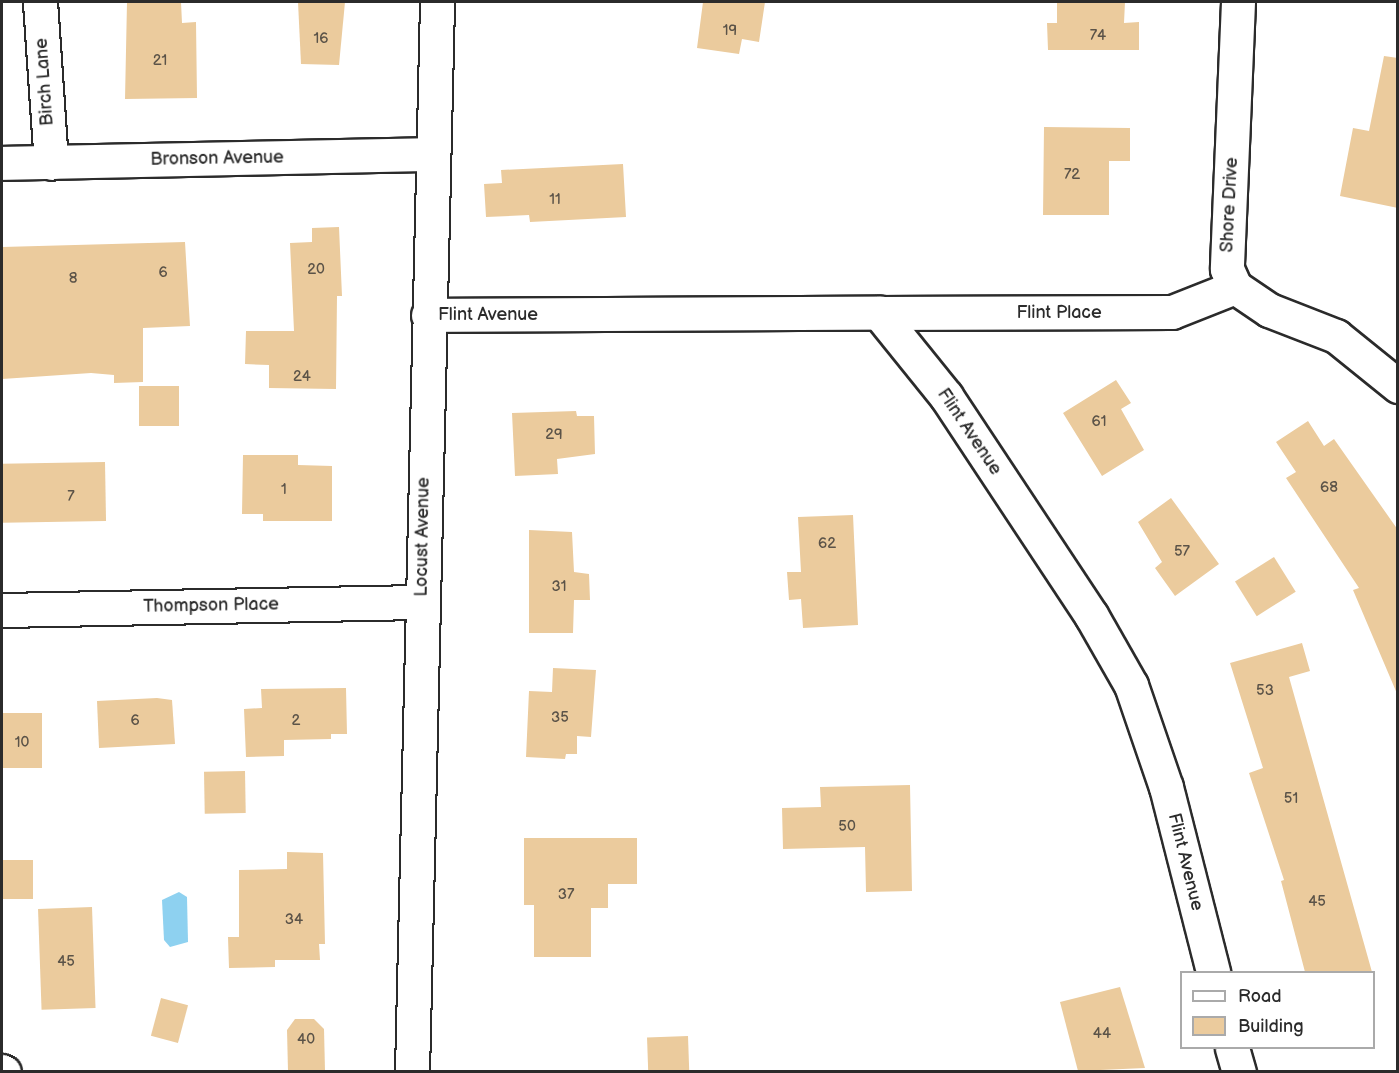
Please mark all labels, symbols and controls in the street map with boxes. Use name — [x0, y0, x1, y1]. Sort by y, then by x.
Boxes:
house number: 19 — [723, 22, 737, 40]
house number: 74 — [1090, 27, 1106, 45]
house number: 16 — [314, 30, 328, 48]
street label: Birch Lane — [31, 37, 59, 127]
house number: 21 — [153, 52, 167, 70]
street label: Bronson Avenue — [150, 147, 284, 171]
street label: Shore Drive — [1217, 157, 1243, 253]
house number: 72 — [1064, 166, 1080, 184]
house number: 11 — [549, 191, 561, 209]
house number: 20 — [307, 261, 325, 279]
house number: 6 — [158, 264, 168, 282]
house number: 8 — [69, 270, 77, 288]
street label: Flint Place — [1016, 302, 1102, 324]
street label: Flint Avenue — [438, 304, 538, 326]
house number: 24 — [293, 368, 311, 386]
street label: Flint Avenue — [932, 385, 1006, 479]
house number: 61 — [1092, 413, 1106, 431]
house number: 29 — [545, 426, 563, 444]
street label: Locust Avenue — [411, 477, 435, 597]
house number: 68 — [1320, 479, 1338, 497]
house number: 1 — [281, 481, 287, 499]
house number: 7 — [67, 488, 75, 506]
house number: 62 — [818, 535, 836, 553]
house number: 57 — [1174, 543, 1190, 561]
house number: 31 — [551, 578, 567, 596]
street label: Thompson Place — [143, 594, 279, 618]
house number: 53 — [1256, 682, 1274, 700]
house number: 35 — [551, 709, 569, 727]
house number: 6 — [130, 712, 140, 730]
house number: 2 — [292, 712, 300, 730]
house number: 10 — [15, 734, 29, 752]
house number: 51 — [1284, 790, 1298, 808]
street label: Flint Avenue — [1162, 811, 1208, 913]
house number: 50 — [838, 818, 856, 836]
house number: 37 — [558, 886, 574, 904]
house number: 45 — [1308, 893, 1326, 911]
house number: 34 — [285, 911, 303, 929]
house number: 45 — [57, 953, 75, 971]
legend — [1180, 971, 1375, 1049]
text: Road — [1238, 986, 1282, 1007]
text: Building — [1238, 1016, 1304, 1037]
house number: 44 — [1093, 1025, 1111, 1043]
house number: 40 — [297, 1031, 315, 1049]

